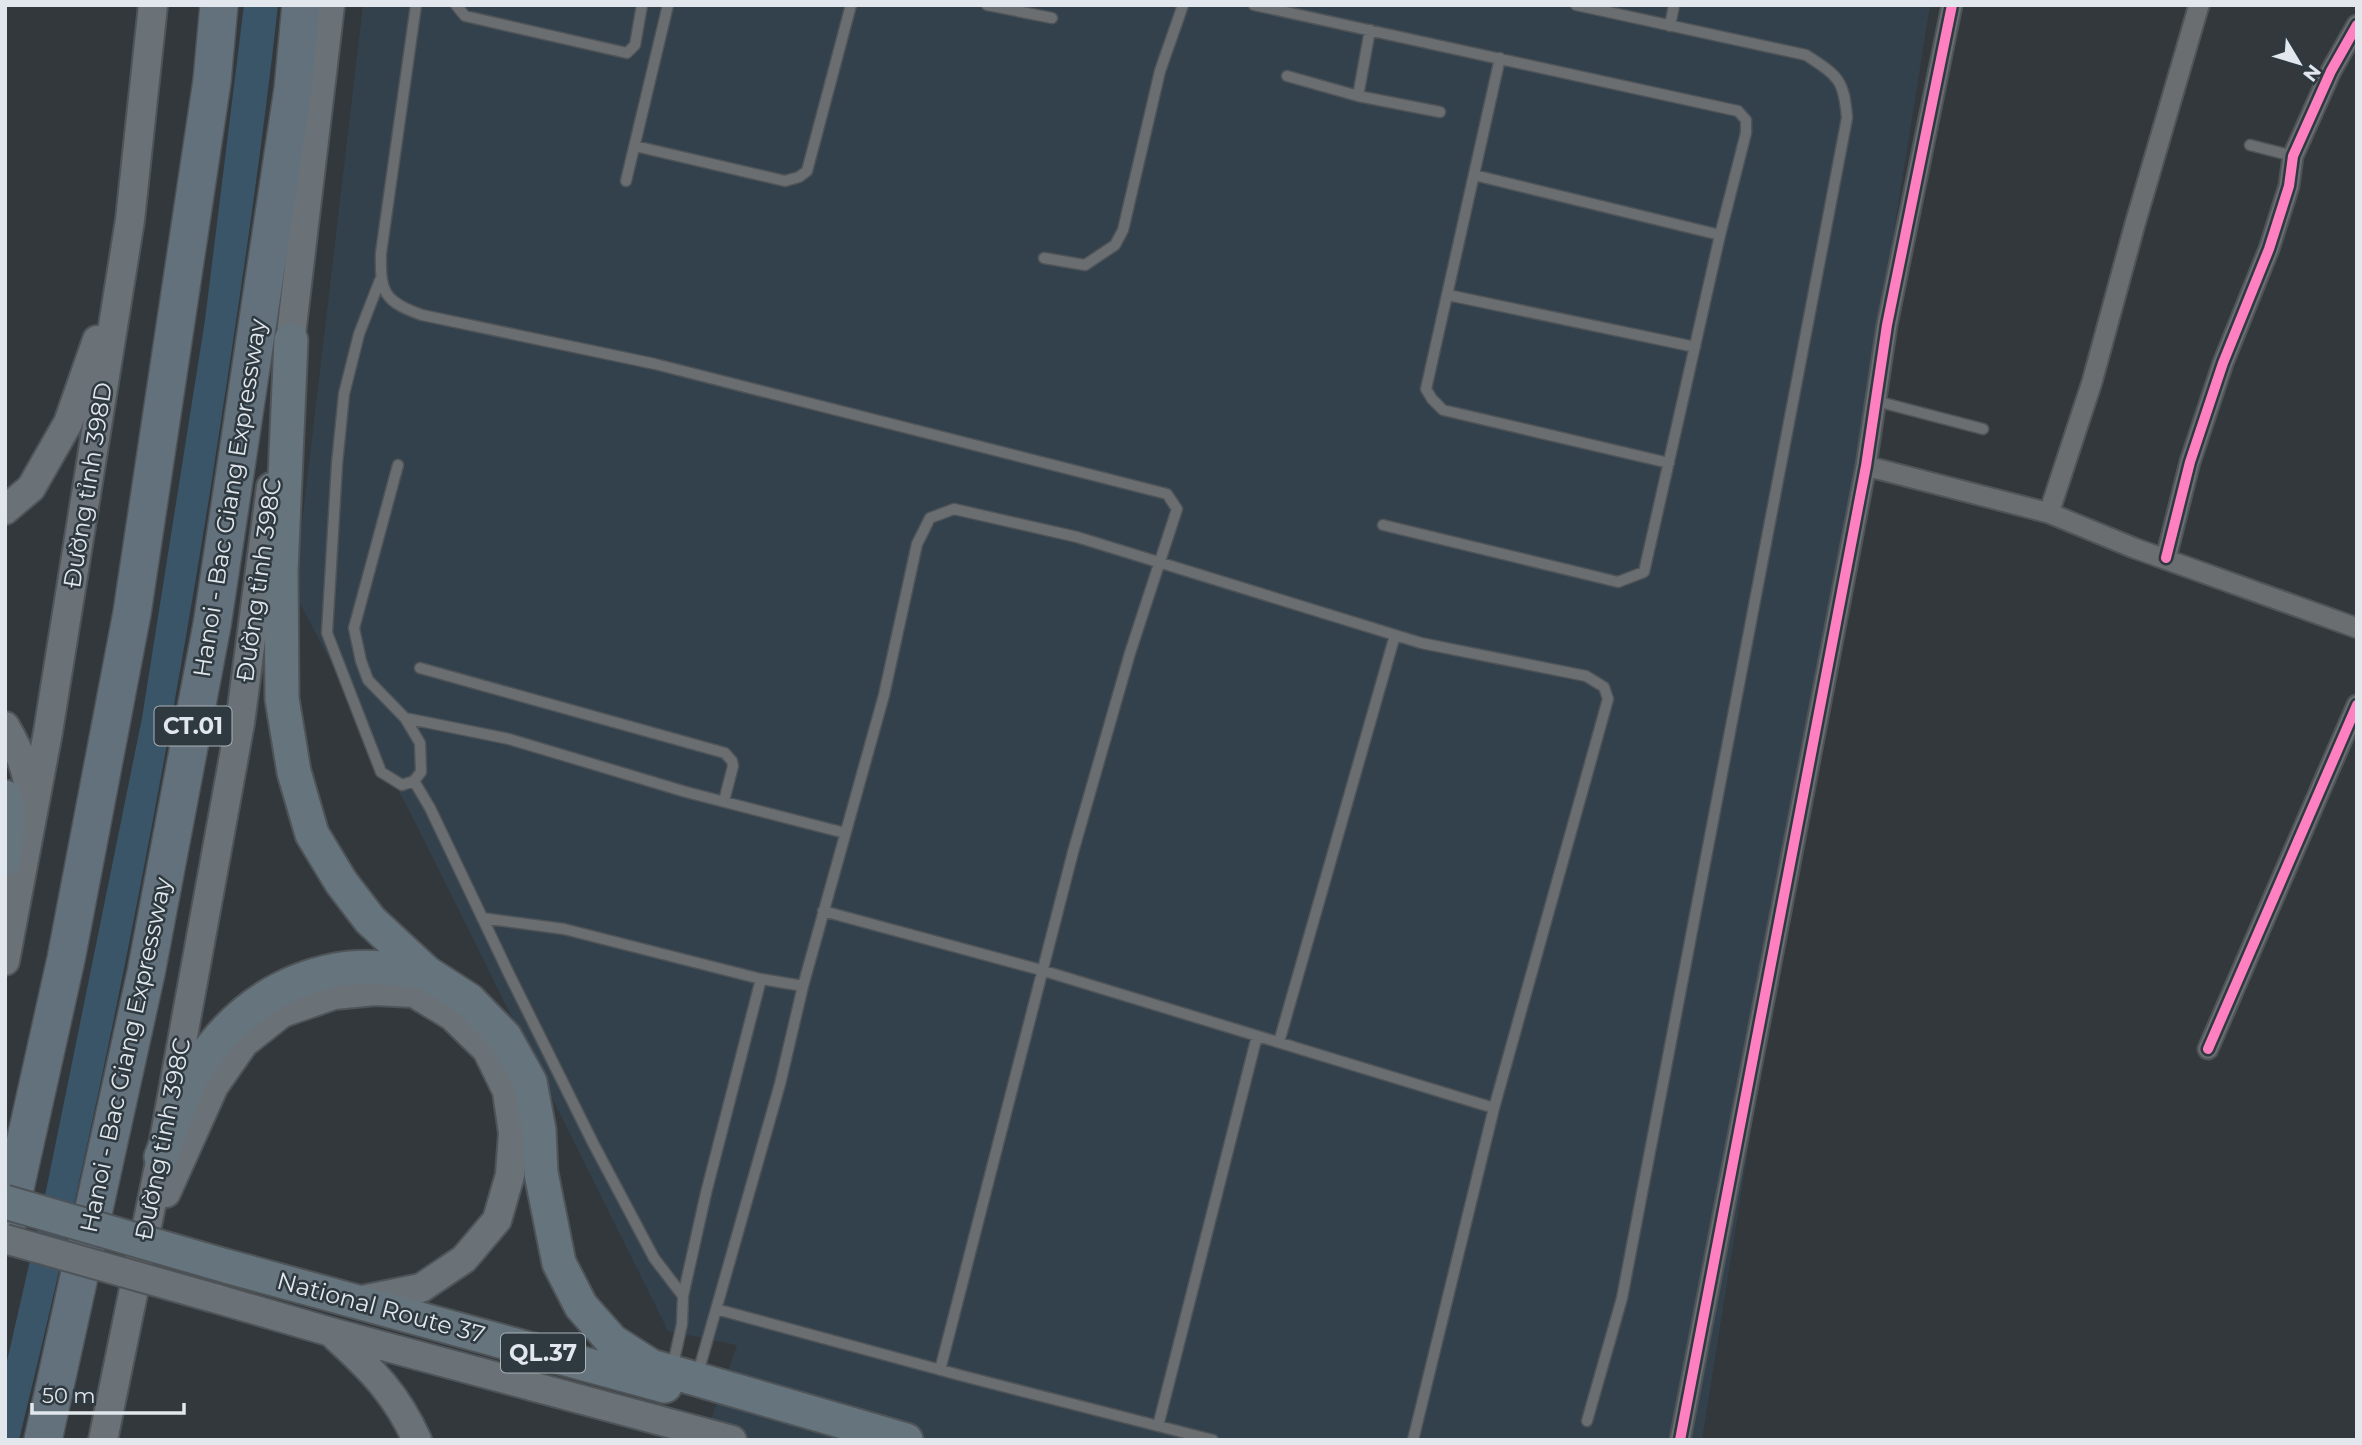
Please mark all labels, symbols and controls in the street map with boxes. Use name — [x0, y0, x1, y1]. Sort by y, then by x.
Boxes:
north arrow — [2264, 28, 2334, 98]
text: N — [2298, 60, 2326, 86]
street label: Hanoi - Bac Giang Expressway — [187, 317, 272, 679]
street label: Đường tỉnh 398D — [57, 380, 118, 590]
street label: Đường tỉnh 398C — [230, 476, 287, 684]
road number: CT.01 — [154, 706, 232, 746]
street label: Hanoi - Bac Giang Expressway — [74, 875, 177, 1235]
street label: Đường tỉnh 398C — [129, 1035, 196, 1242]
street label: National Route 37 — [274, 1266, 488, 1349]
road number: QL.37 — [501, 1334, 585, 1372]
scale bar — [32, 1372, 184, 1416]
text: 50 m — [42, 1383, 96, 1408]

